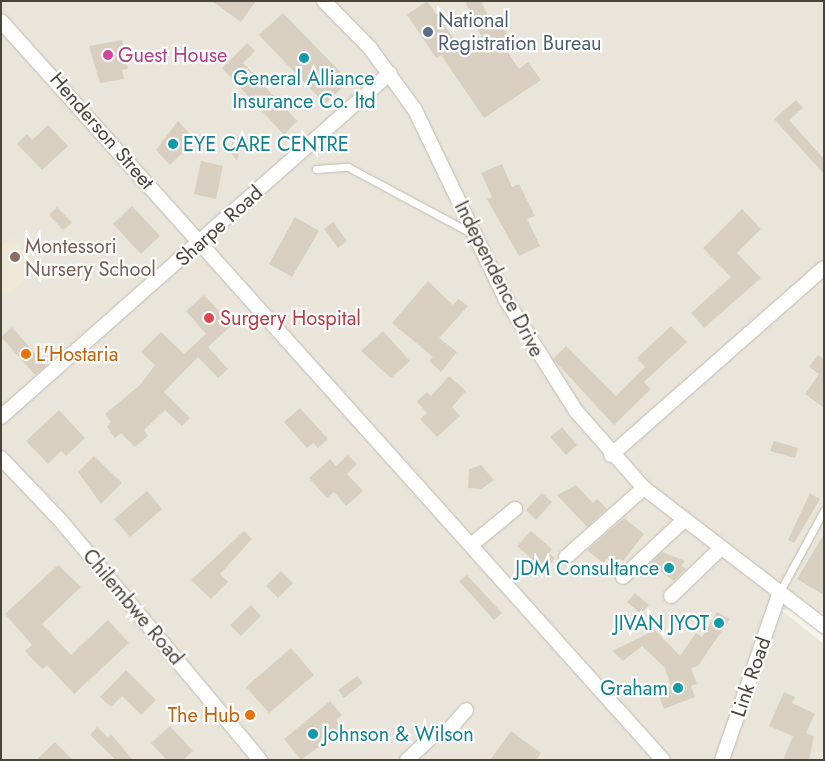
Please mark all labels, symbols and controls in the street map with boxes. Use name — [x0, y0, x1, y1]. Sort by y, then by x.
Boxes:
place label: National Registration Bureau — [438, 9, 601, 56]
marker: National Registration Bureau — [422, 26, 434, 38]
place label: Guest House — [118, 43, 227, 67]
marker: Guest House — [102, 49, 114, 61]
marker: General Alliance Insurance Co. ltd — [298, 52, 310, 64]
place label: General Alliance Insurance Co. ltd — [232, 66, 376, 113]
street label: Henderson Street — [45, 68, 159, 194]
place label: EYE CARE CENTRE — [183, 132, 349, 156]
marker: EYE CARE CENTRE — [167, 138, 179, 150]
street label: Sharpe Road — [171, 181, 267, 271]
street label: Independence Drive — [449, 197, 549, 361]
place label: Montessori Nursery School — [25, 234, 156, 281]
marker: Montessori Nursery School — [9, 251, 21, 263]
place label: Surgery Hospital — [220, 306, 361, 330]
marker: Surgery Hospital — [202, 311, 216, 325]
place label: L'Hostaria — [36, 342, 118, 366]
marker: L'Hostaria — [20, 348, 32, 360]
street label: Chilembwe Road — [78, 544, 188, 670]
place label: JDM Consultance — [515, 556, 659, 580]
marker: JDM Consultance — [663, 562, 675, 574]
place label: JIVAN JYOT — [614, 611, 709, 635]
marker: JIVAN JYOT — [713, 617, 725, 629]
street label: Link Road — [726, 634, 776, 720]
place label: Graham — [600, 676, 668, 700]
marker: Graham — [672, 682, 684, 694]
place label: The Hub — [168, 703, 240, 727]
marker: The Hub — [244, 709, 256, 721]
place label: Johnson & Wilson — [323, 722, 474, 746]
marker: Johnson & Wilson — [307, 728, 319, 740]

